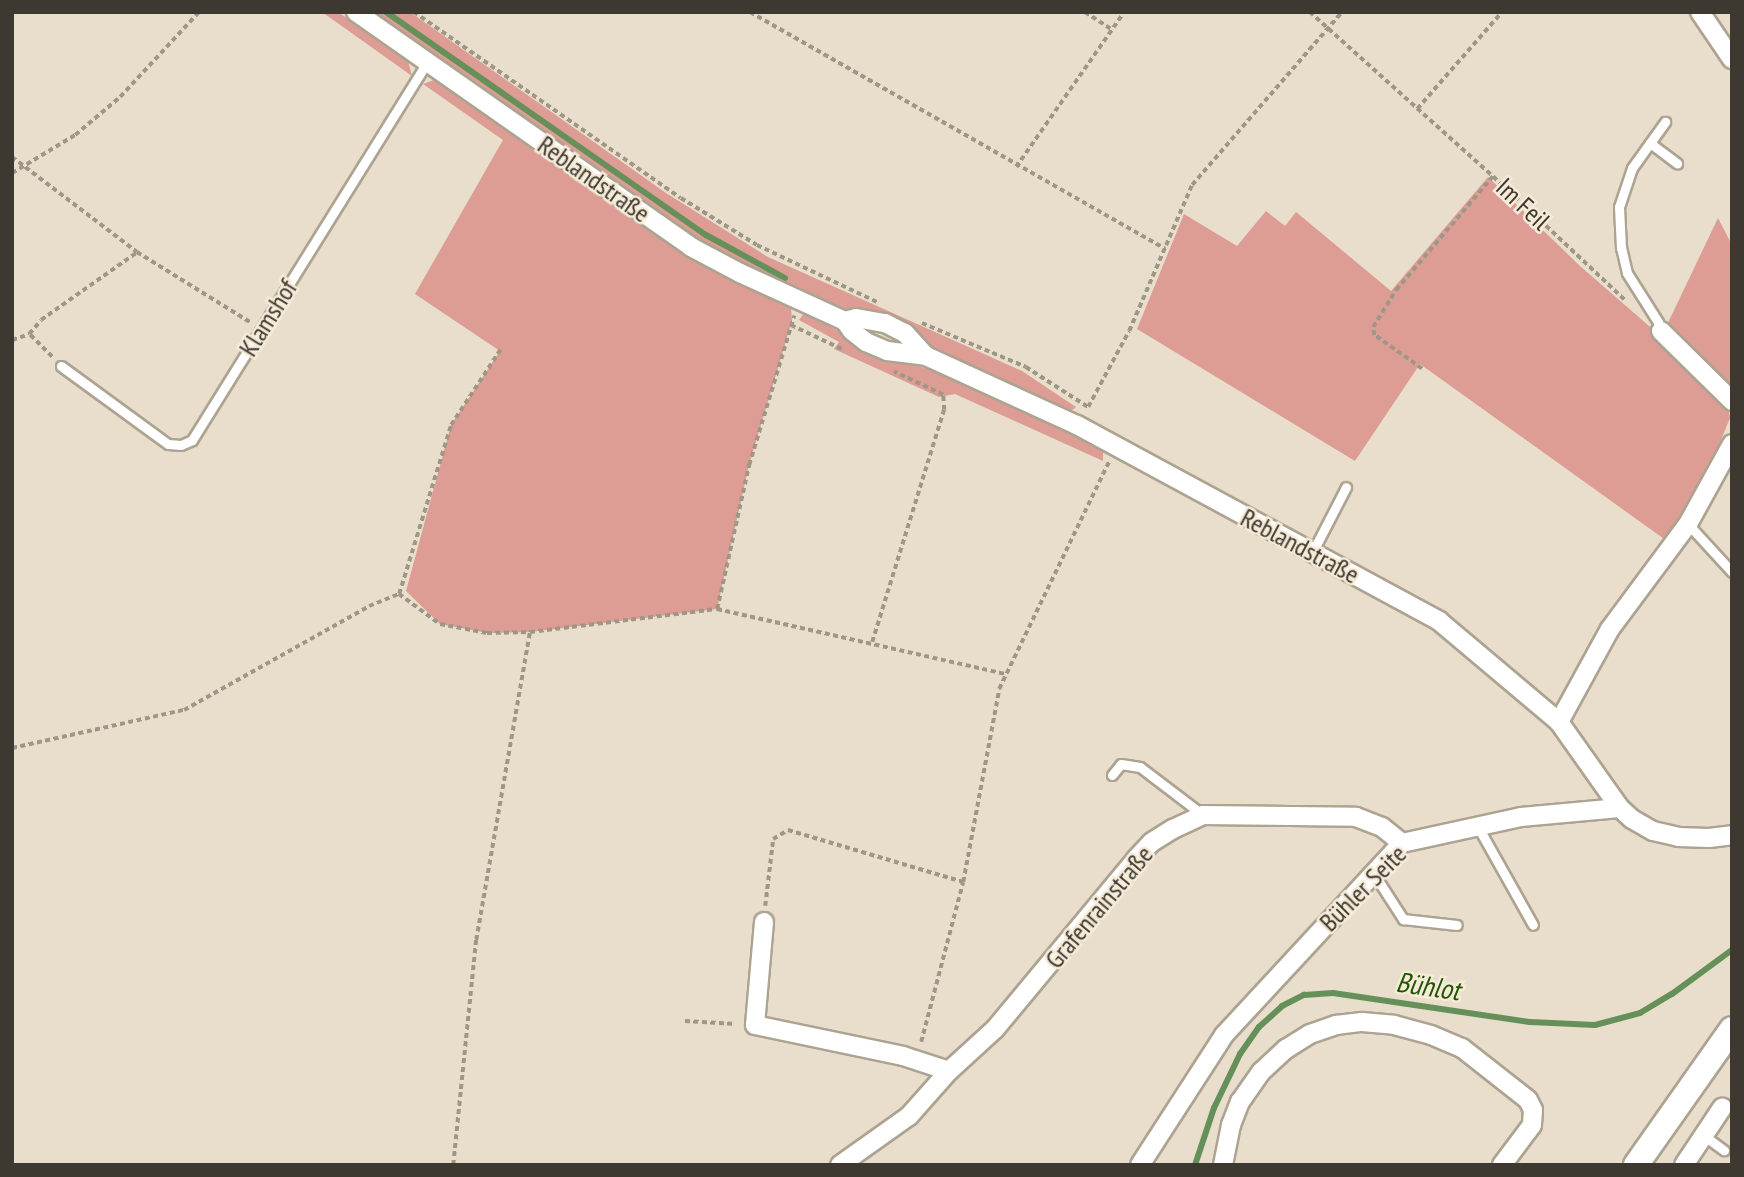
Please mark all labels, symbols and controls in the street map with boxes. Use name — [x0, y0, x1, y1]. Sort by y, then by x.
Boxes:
street label: Reblandstraße — [532, 129, 656, 229]
street label: Im Feil — [1490, 172, 1556, 236]
street label: Klamshof — [232, 274, 304, 362]
street label: Reblandstraße — [1236, 502, 1364, 590]
street label: Bühler Seite — [1313, 838, 1413, 938]
street label: Grafenrainstraße — [1039, 839, 1159, 975]
water label: Bühlot — [1394, 965, 1462, 1007]

